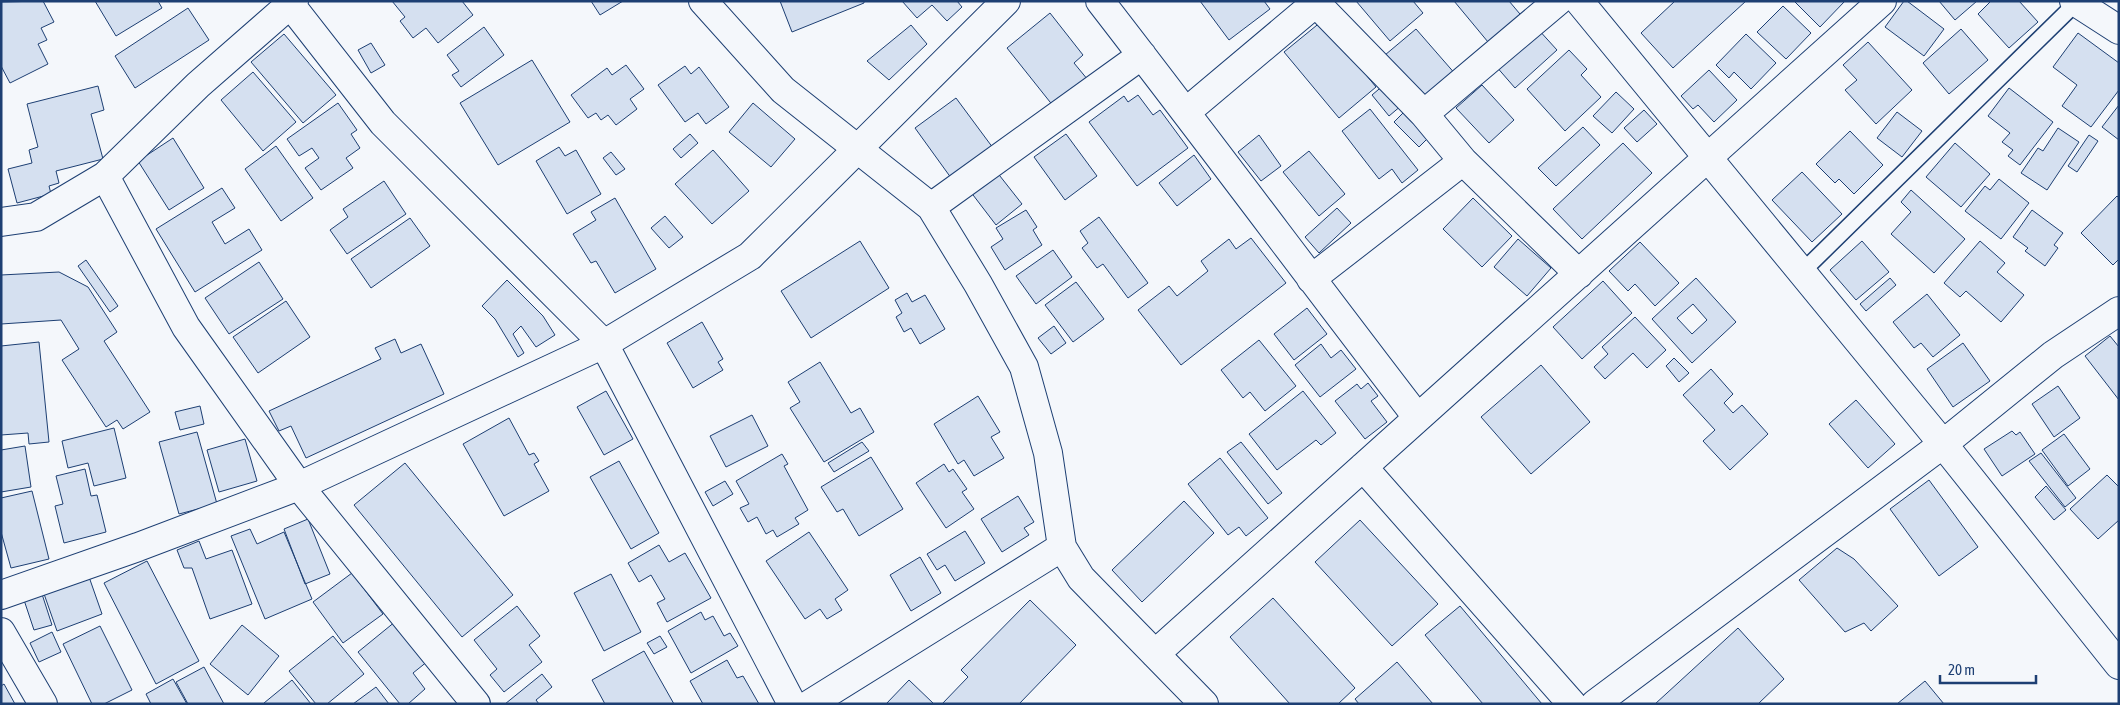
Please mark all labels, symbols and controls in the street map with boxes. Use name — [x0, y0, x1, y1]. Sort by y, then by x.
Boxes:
scale bar — [1940, 652, 2036, 684]
text: 20 m — [1948, 661, 1975, 678]

